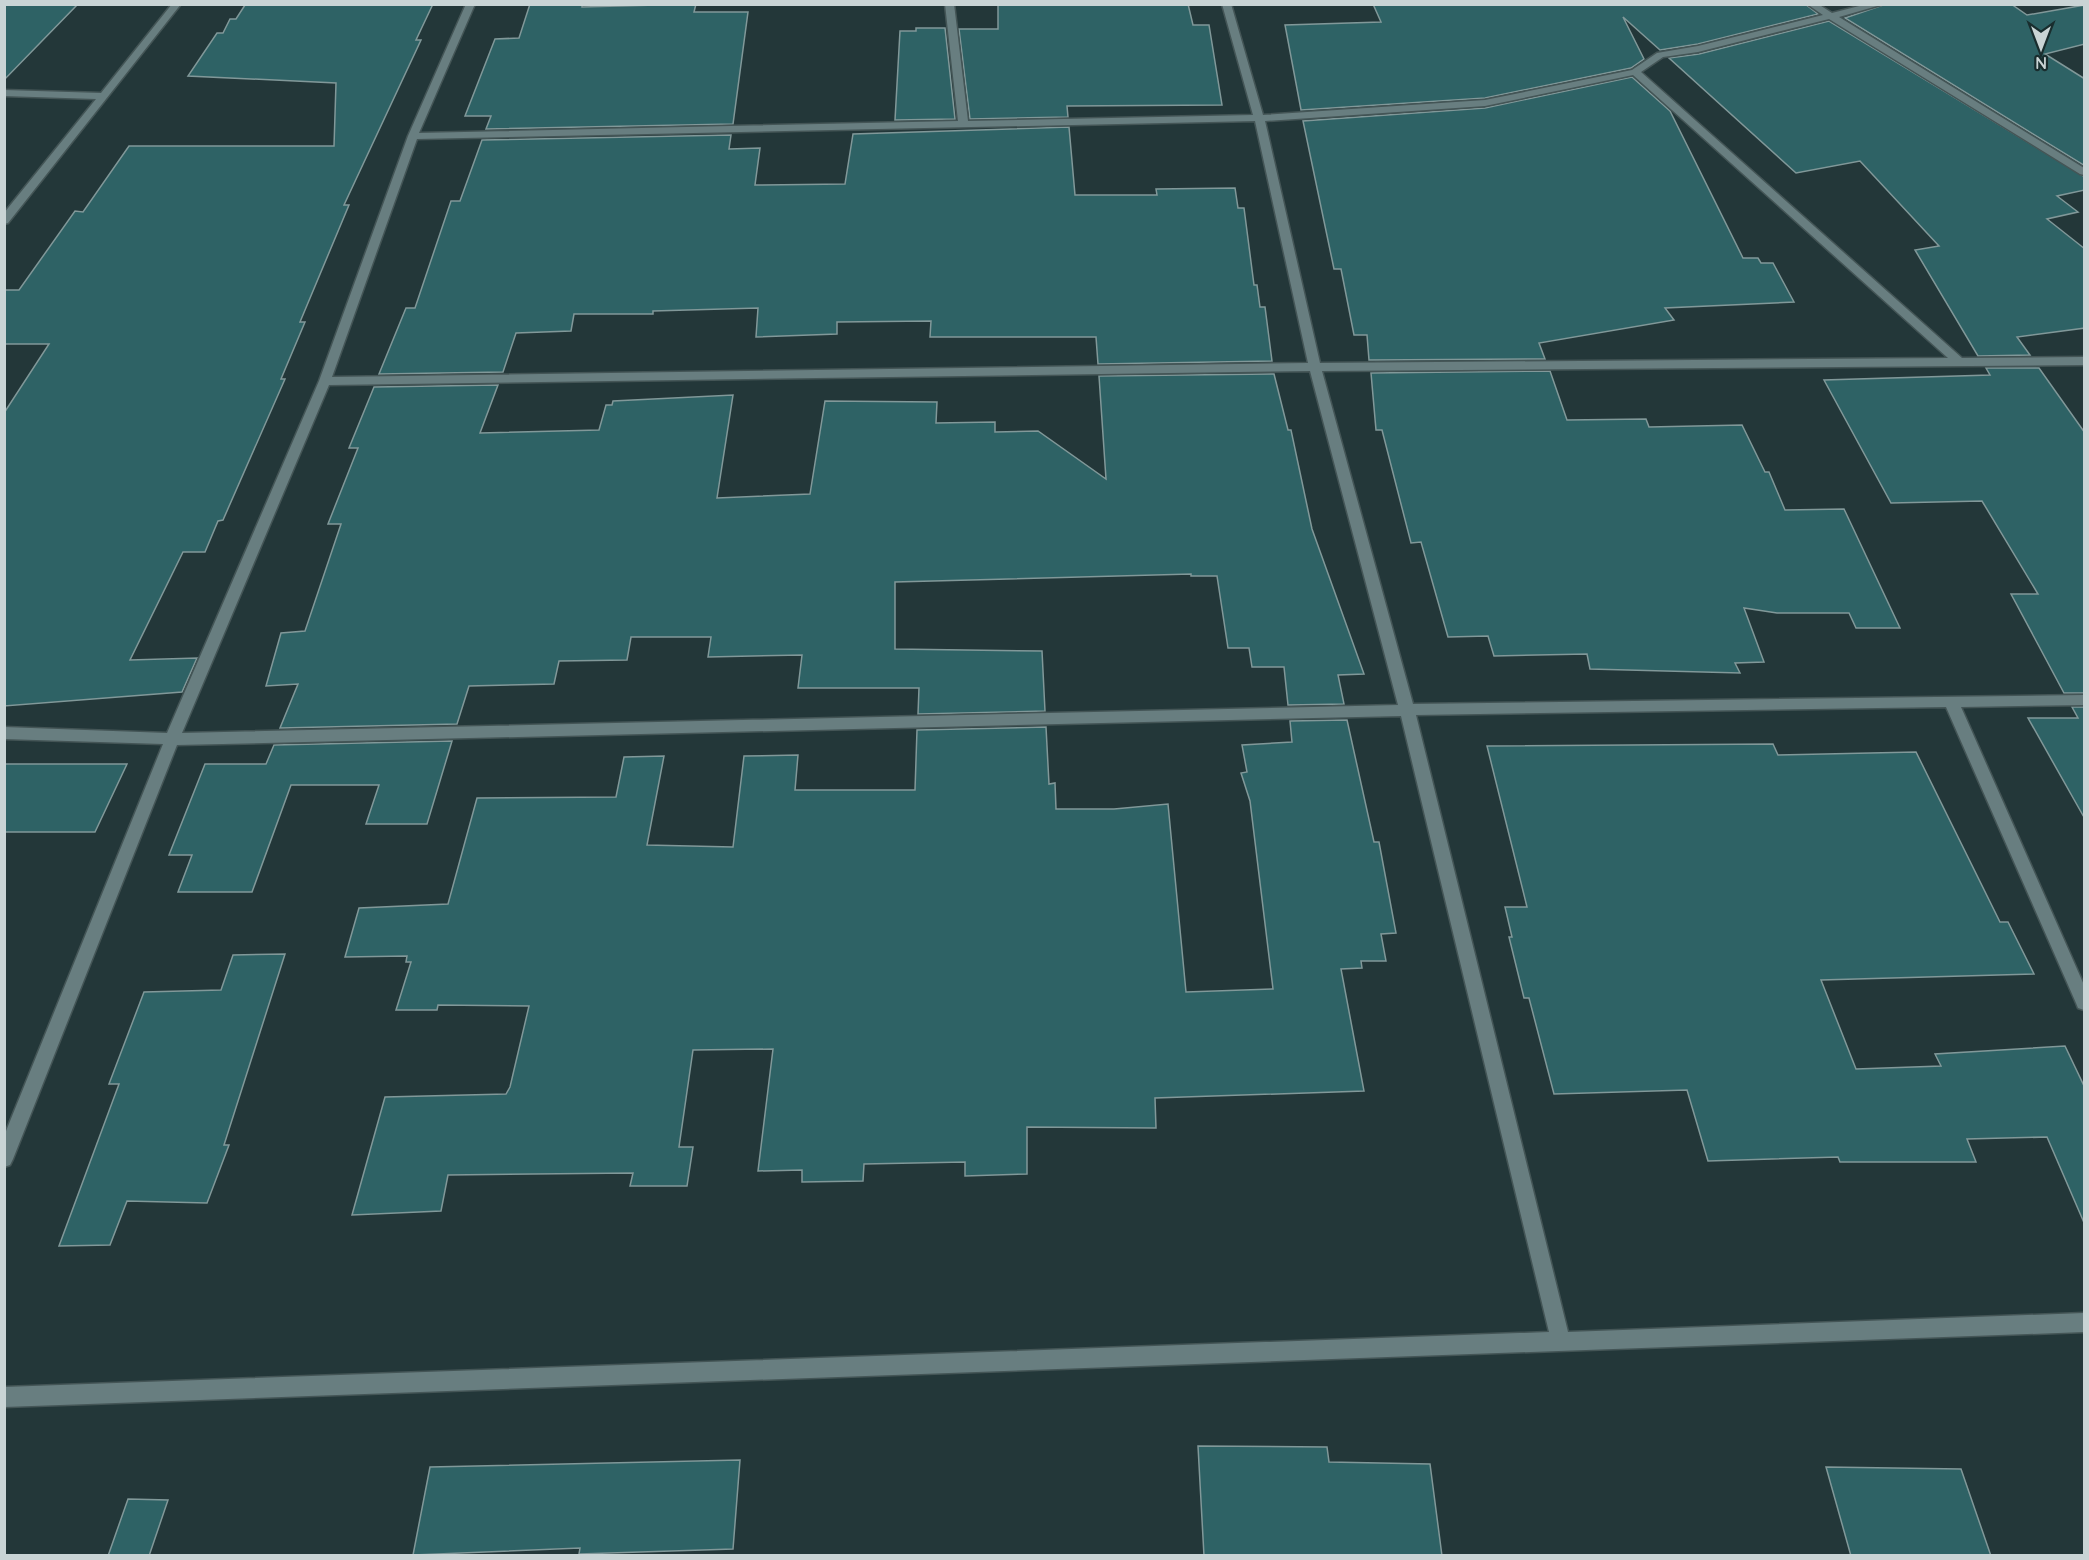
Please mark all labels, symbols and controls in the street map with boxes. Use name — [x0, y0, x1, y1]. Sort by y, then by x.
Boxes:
north arrow — [2011, 18, 2071, 78]
text: N — [2035, 53, 2047, 73]

